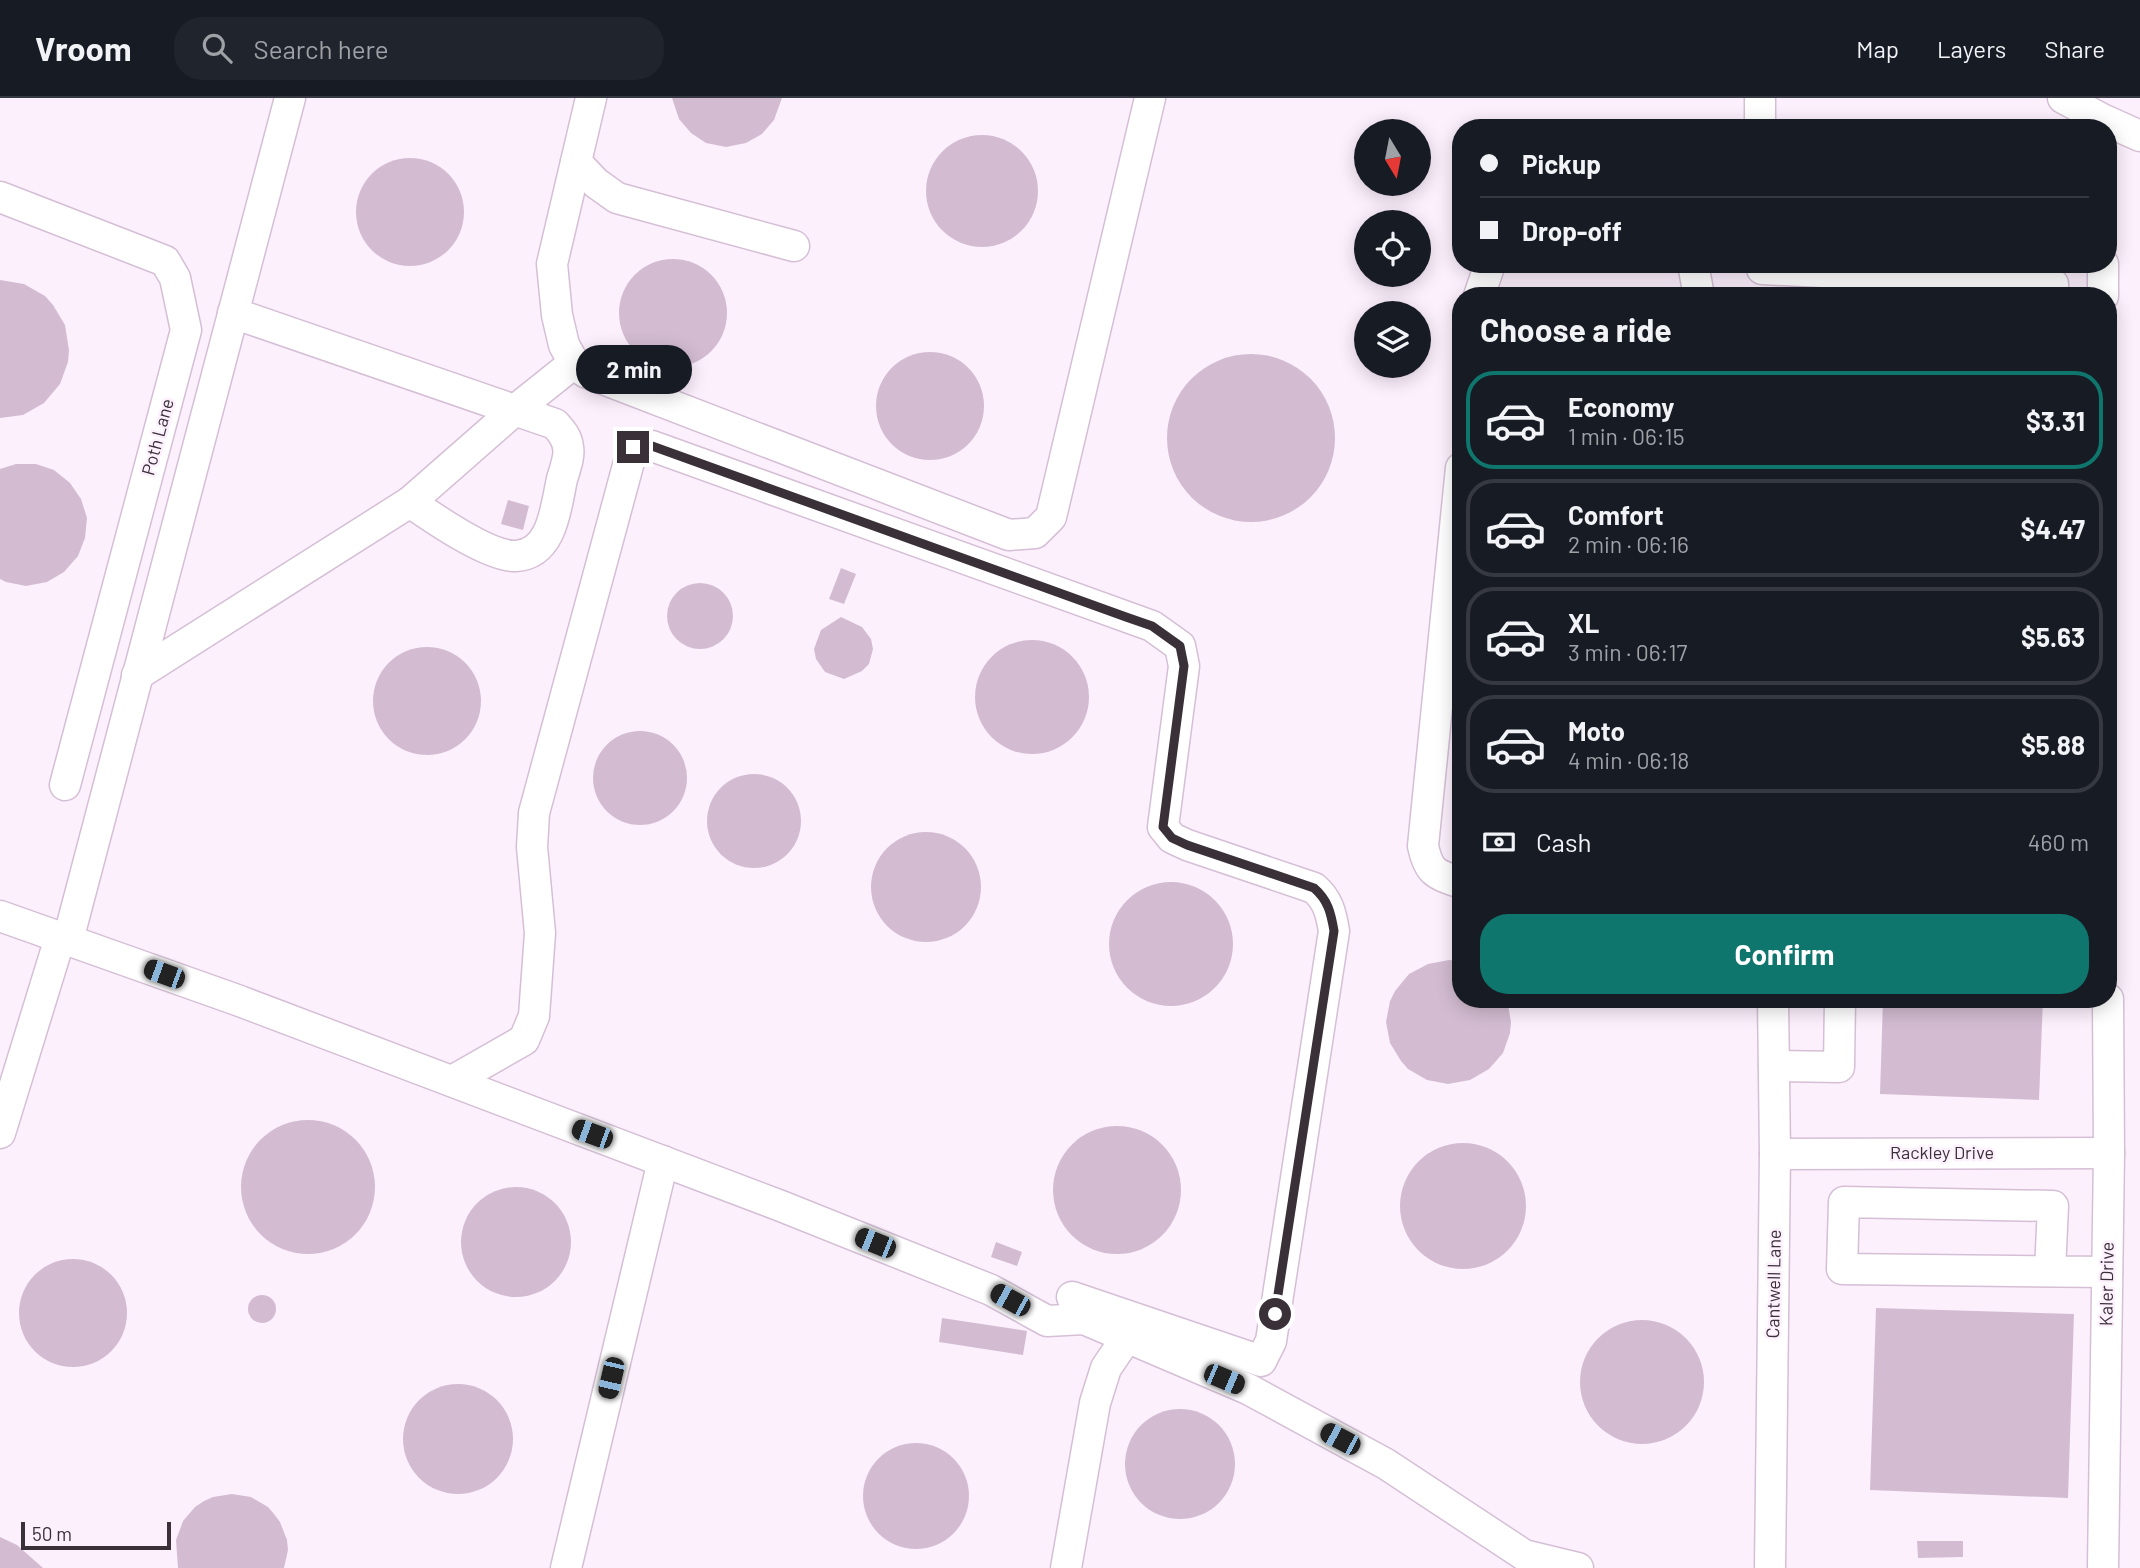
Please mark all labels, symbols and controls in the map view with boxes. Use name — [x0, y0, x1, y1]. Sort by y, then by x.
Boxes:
search box — [174, 17, 664, 80]
text: Vroom — [35, 28, 132, 68]
icon: search — [198, 29, 236, 67]
text: Search here — [254, 33, 389, 64]
text: Map — [1856, 34, 1899, 63]
text: Layers — [1937, 34, 2006, 63]
text: Share — [2044, 34, 2105, 63]
north arrow — [1354, 119, 1432, 196]
map controls — [1354, 119, 1431, 378]
text: Pickup — [1522, 148, 1601, 179]
button: locate — [1354, 210, 1431, 287]
text: Drop-off — [1522, 215, 1622, 246]
button: layers — [1354, 301, 1431, 378]
text: Choose a ride — [1480, 310, 1672, 348]
callout: 2 min — [575, 345, 691, 394]
text: 2 min — [606, 355, 662, 383]
icon: car — [1484, 389, 1547, 452]
text: Economy — [1568, 391, 1674, 422]
street label: Poth Lane — [136, 396, 178, 477]
text: $3.31 — [2026, 405, 2085, 436]
text: 1 min · 06:15 — [1568, 422, 1684, 450]
route end — [617, 431, 649, 463]
icon: car — [1484, 497, 1547, 560]
text: Comfort — [1568, 499, 1664, 530]
text: $4.47 — [2021, 513, 2085, 544]
text: 2 min · 06:16 — [1568, 530, 1689, 558]
icon: car — [1484, 605, 1547, 668]
text: XL — [1568, 607, 1599, 638]
text: $5.63 — [2021, 621, 2085, 652]
text: 3 min · 06:17 — [1568, 638, 1687, 666]
icon: car — [1484, 713, 1547, 776]
text: Moto — [1568, 715, 1625, 746]
text: $5.88 — [2021, 729, 2085, 760]
text: 4 min · 06:18 — [1568, 746, 1689, 774]
icon: cash — [1480, 823, 1518, 861]
text: Cash — [1536, 826, 1591, 857]
text: 460 m — [2028, 828, 2089, 856]
button: Confirm — [1480, 914, 2089, 994]
car — [141, 957, 188, 991]
car — [569, 1117, 616, 1151]
street label: Rackley Drive — [1890, 1141, 1994, 1163]
car — [852, 1225, 899, 1261]
street label: Cantwell Lane — [1761, 1229, 1785, 1339]
street label: Kaler Drive — [2094, 1242, 2118, 1326]
car — [987, 1281, 1034, 1319]
route start — [1259, 1298, 1291, 1330]
car — [597, 1355, 626, 1401]
car — [1201, 1361, 1248, 1397]
car — [1317, 1420, 1364, 1458]
scale bar — [21, 1519, 172, 1551]
text: 50 m — [32, 1522, 72, 1545]

